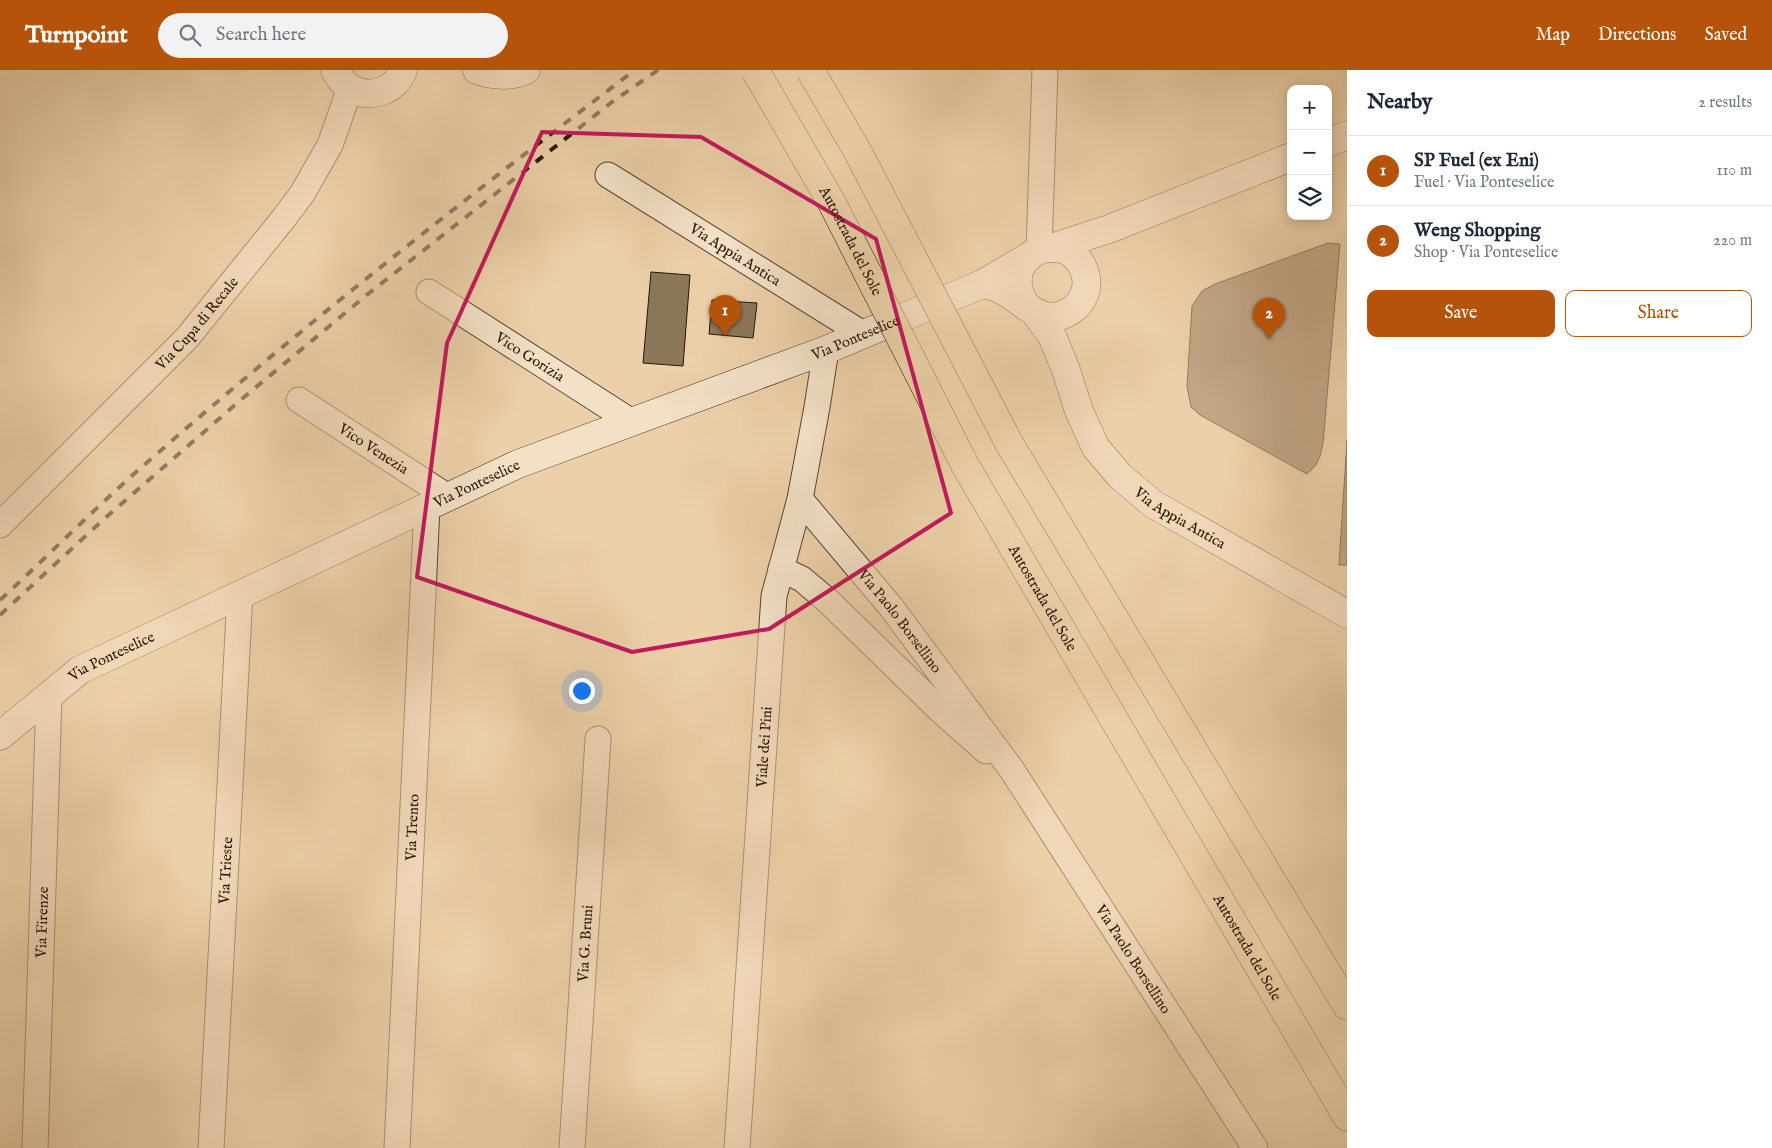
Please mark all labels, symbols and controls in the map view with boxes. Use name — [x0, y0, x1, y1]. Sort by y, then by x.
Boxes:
search box — [158, 13, 508, 58]
text: Turnpoint — [25, 20, 128, 51]
icon: search — [176, 21, 204, 49]
text: Search here — [216, 23, 306, 47]
text: Map — [1536, 24, 1570, 47]
text: Directions — [1598, 24, 1676, 47]
text: Saved — [1704, 24, 1747, 47]
map controls — [1287, 85, 1332, 220]
button: + — [1287, 85, 1332, 130]
text: Nearby — [1367, 89, 1432, 116]
text: 2 results — [1698, 93, 1752, 113]
button: − — [1287, 130, 1332, 175]
text: SP Fuel (ex Eni) — [1414, 149, 1539, 173]
text: 1 — [1380, 161, 1386, 181]
text: 110 m — [1716, 161, 1752, 181]
text: Fuel · Via Ponteselice — [1414, 173, 1554, 193]
button: layers — [1287, 175, 1332, 220]
street label: Autostrada del Sole — [814, 182, 887, 299]
street label: Via Appia Antica — [685, 218, 785, 290]
text: Weng Shopping — [1414, 219, 1541, 243]
text: 2 — [1379, 231, 1387, 251]
text: 220 m — [1713, 231, 1752, 251]
text: Shop · Via Ponteselice — [1414, 243, 1558, 263]
street label: Via Cupa di Recale — [150, 273, 242, 375]
button: Save — [1367, 290, 1555, 337]
button: Share — [1565, 290, 1752, 337]
pin: 1 — [709, 295, 741, 336]
pin: 2 — [1253, 298, 1285, 339]
street label: Via Ponteselice — [808, 311, 902, 364]
street label: Vico Gorizia — [491, 327, 569, 386]
street label: Vico Venezia — [334, 418, 413, 479]
street label: Via Ponteselice — [429, 455, 523, 512]
street label: Via Appia Antica — [1129, 482, 1230, 553]
street label: Autostrada del Sole — [1004, 540, 1082, 655]
street label: Via Paolo Borsellino — [853, 565, 946, 677]
street label: Via Ponteselice — [64, 627, 158, 686]
your location — [569, 678, 595, 704]
street label: Viale dei Pini — [752, 706, 776, 789]
street label: Via Trento — [401, 793, 423, 862]
street label: Via Trieste — [214, 836, 237, 905]
street label: Via Firenze — [31, 886, 53, 959]
street label: Autostrada del Sole — [1208, 890, 1286, 1004]
street label: Via Paolo Borsellino — [1091, 900, 1176, 1017]
street label: Via G. Bruni — [573, 904, 597, 983]

